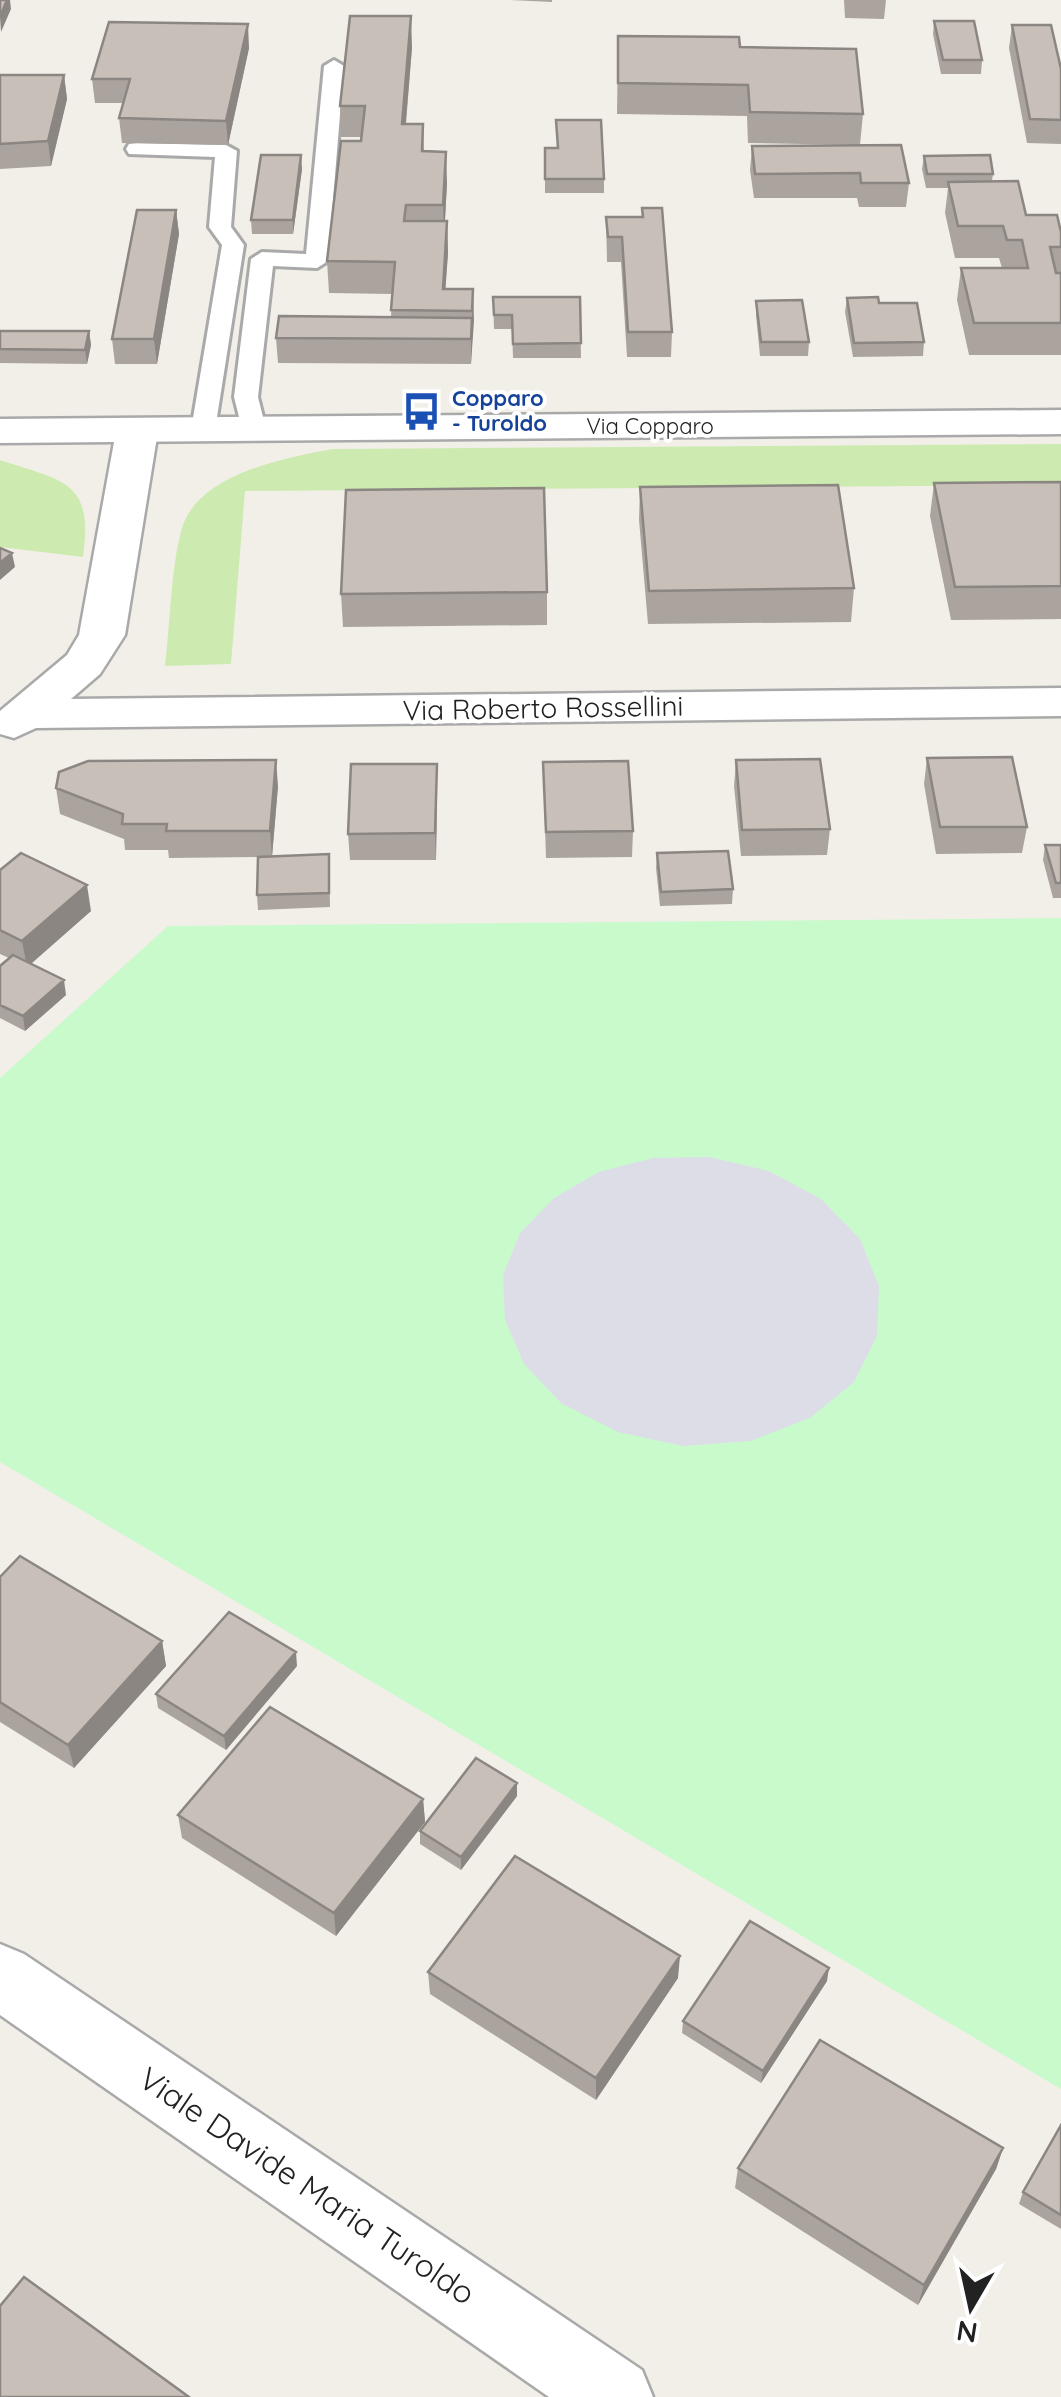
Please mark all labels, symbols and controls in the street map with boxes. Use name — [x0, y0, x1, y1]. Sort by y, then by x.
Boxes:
place label: Copparo - Turoldo — [452, 384, 547, 437]
bus stop icon: Copparo - Turoldo — [401, 390, 443, 432]
street label: Via Copparo — [586, 412, 714, 440]
street label: Via Roberto Rossellini — [402, 688, 684, 727]
street label: Viale Davide Maria Turoldo — [132, 2058, 483, 2313]
north arrow — [921, 2257, 1021, 2357]
text: N — [954, 2313, 980, 2351]

